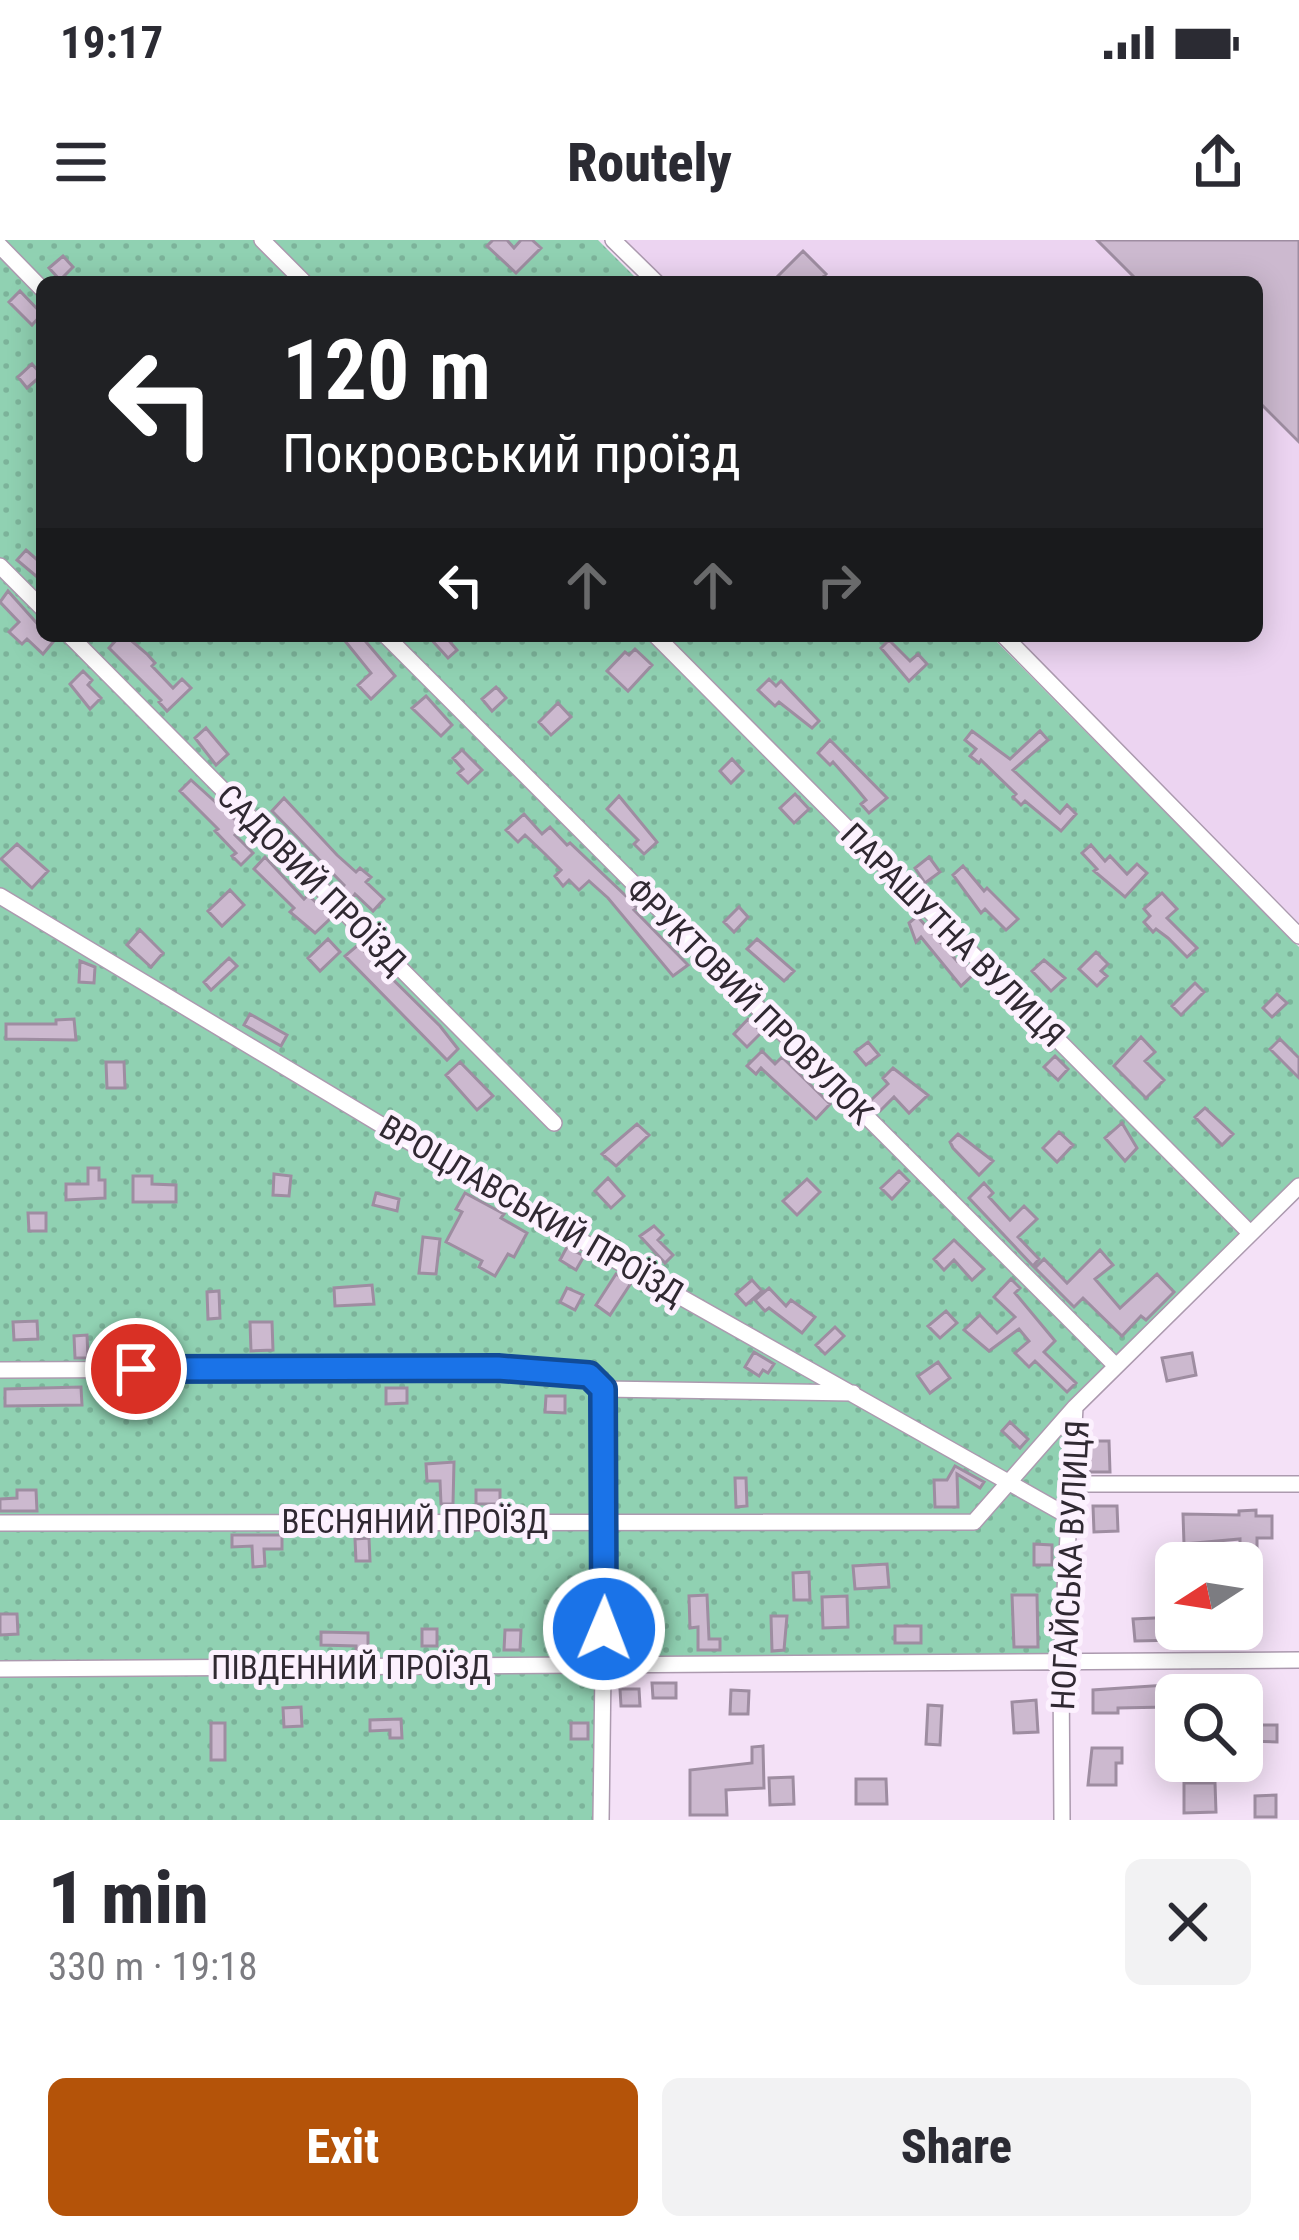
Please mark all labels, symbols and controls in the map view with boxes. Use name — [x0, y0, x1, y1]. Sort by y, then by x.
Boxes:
text: 19:17 — [60, 16, 163, 69]
icon: menu — [48, 129, 114, 195]
icon: share — [1185, 129, 1251, 195]
text: Routely — [567, 131, 732, 194]
text: 120 m — [282, 321, 491, 420]
icon: left — [84, 324, 240, 480]
text: Покровський проїзд — [282, 422, 741, 485]
icon: left — [428, 552, 494, 618]
icon: ahead — [554, 552, 620, 618]
icon: ahead — [680, 552, 746, 618]
icon: right — [806, 552, 872, 618]
street label: САДОВИЙ ПРОЇЗД — [209, 776, 415, 982]
street label: ПАРАШУТНА ВУЛИЦЯ — [833, 815, 1073, 1055]
street label: ФРУКТОВИЙ ПРОВУЛОК — [619, 870, 882, 1133]
street label: ВРОЦЛАВСЬКИЙ ПРОЇЗД — [373, 1107, 691, 1313]
pin — [85, 1318, 187, 1420]
icon: arrive — [103, 1336, 169, 1402]
street label: НОГАЙСЬКА ВУЛИЦЯ — [1043, 1419, 1097, 1711]
street label: ВЕСНЯНИЙ ПРОЇЗД — [282, 1502, 548, 1541]
north arrow — [1155, 1542, 1263, 1650]
map controls — [1155, 1542, 1263, 1782]
position arrow — [541, 1566, 667, 1692]
street label: ПІВДЕННИЙ ПРОЇЗД — [211, 1648, 491, 1687]
button: search — [1155, 1674, 1263, 1782]
text: 1 min — [48, 1856, 209, 1941]
button: close — [1125, 1859, 1251, 1985]
text: 330 m · 19:18 — [48, 1944, 258, 1990]
button: Exit — [48, 2078, 638, 2216]
button: Share — [662, 2078, 1251, 2216]

